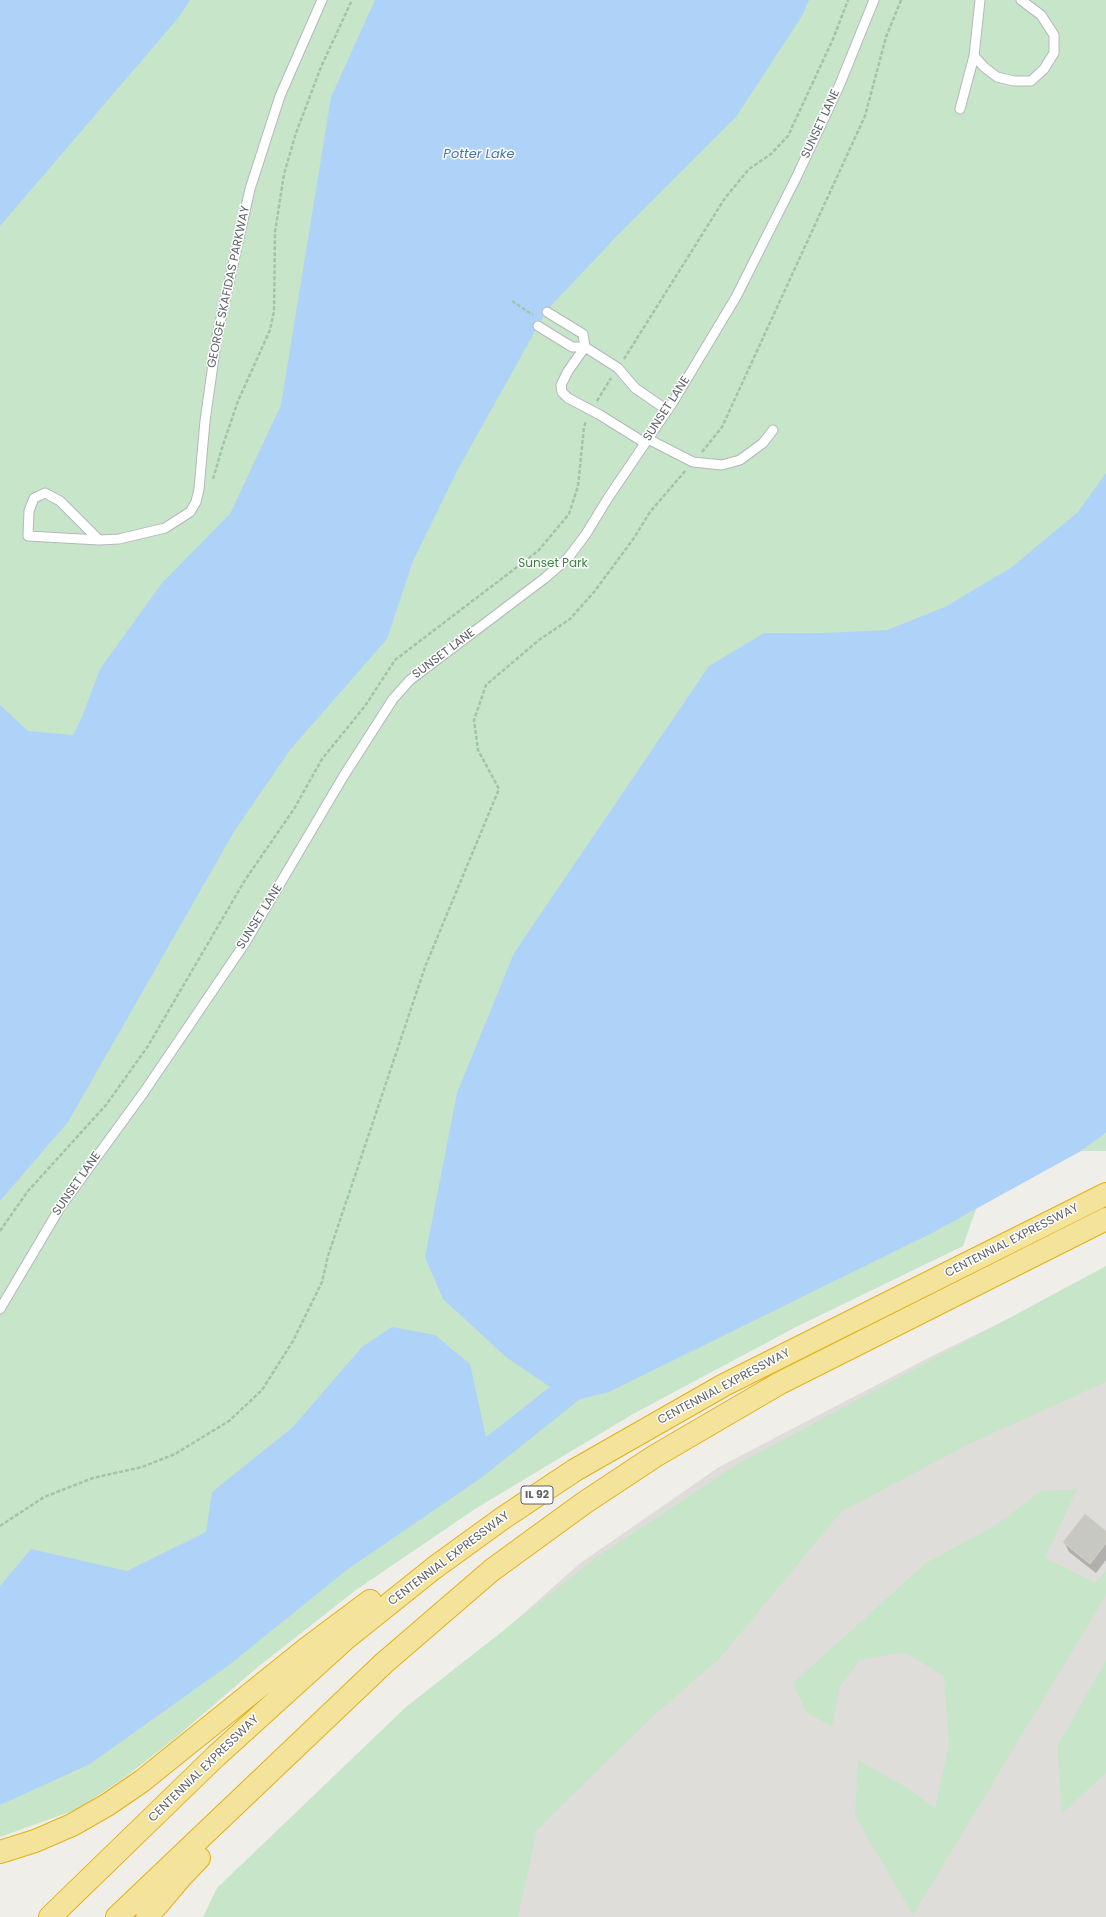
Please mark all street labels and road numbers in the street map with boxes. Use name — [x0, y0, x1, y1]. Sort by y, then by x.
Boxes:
street label: SUNSET LANE — [799, 87, 843, 161]
street label: GEORGE SKAFIDAS PARKWAY — [205, 205, 253, 369]
street label: SUNSET LANE — [641, 374, 693, 444]
street label: SUNSET LANE — [410, 626, 478, 682]
street label: SUNSET LANE — [234, 882, 286, 952]
street label: SUNSET LANE — [50, 1149, 104, 1219]
street label: CENTENNIAL EXPRESSWAY — [943, 1201, 1081, 1281]
street label: CENTENNIAL EXPRESSWAY — [655, 1346, 793, 1428]
road number: IL 92 — [521, 1486, 553, 1504]
street label: CENTENNIAL EXPRESSWAY — [386, 1509, 512, 1609]
street label: CENTENNIAL EXPRESSWAY — [146, 1713, 262, 1825]

